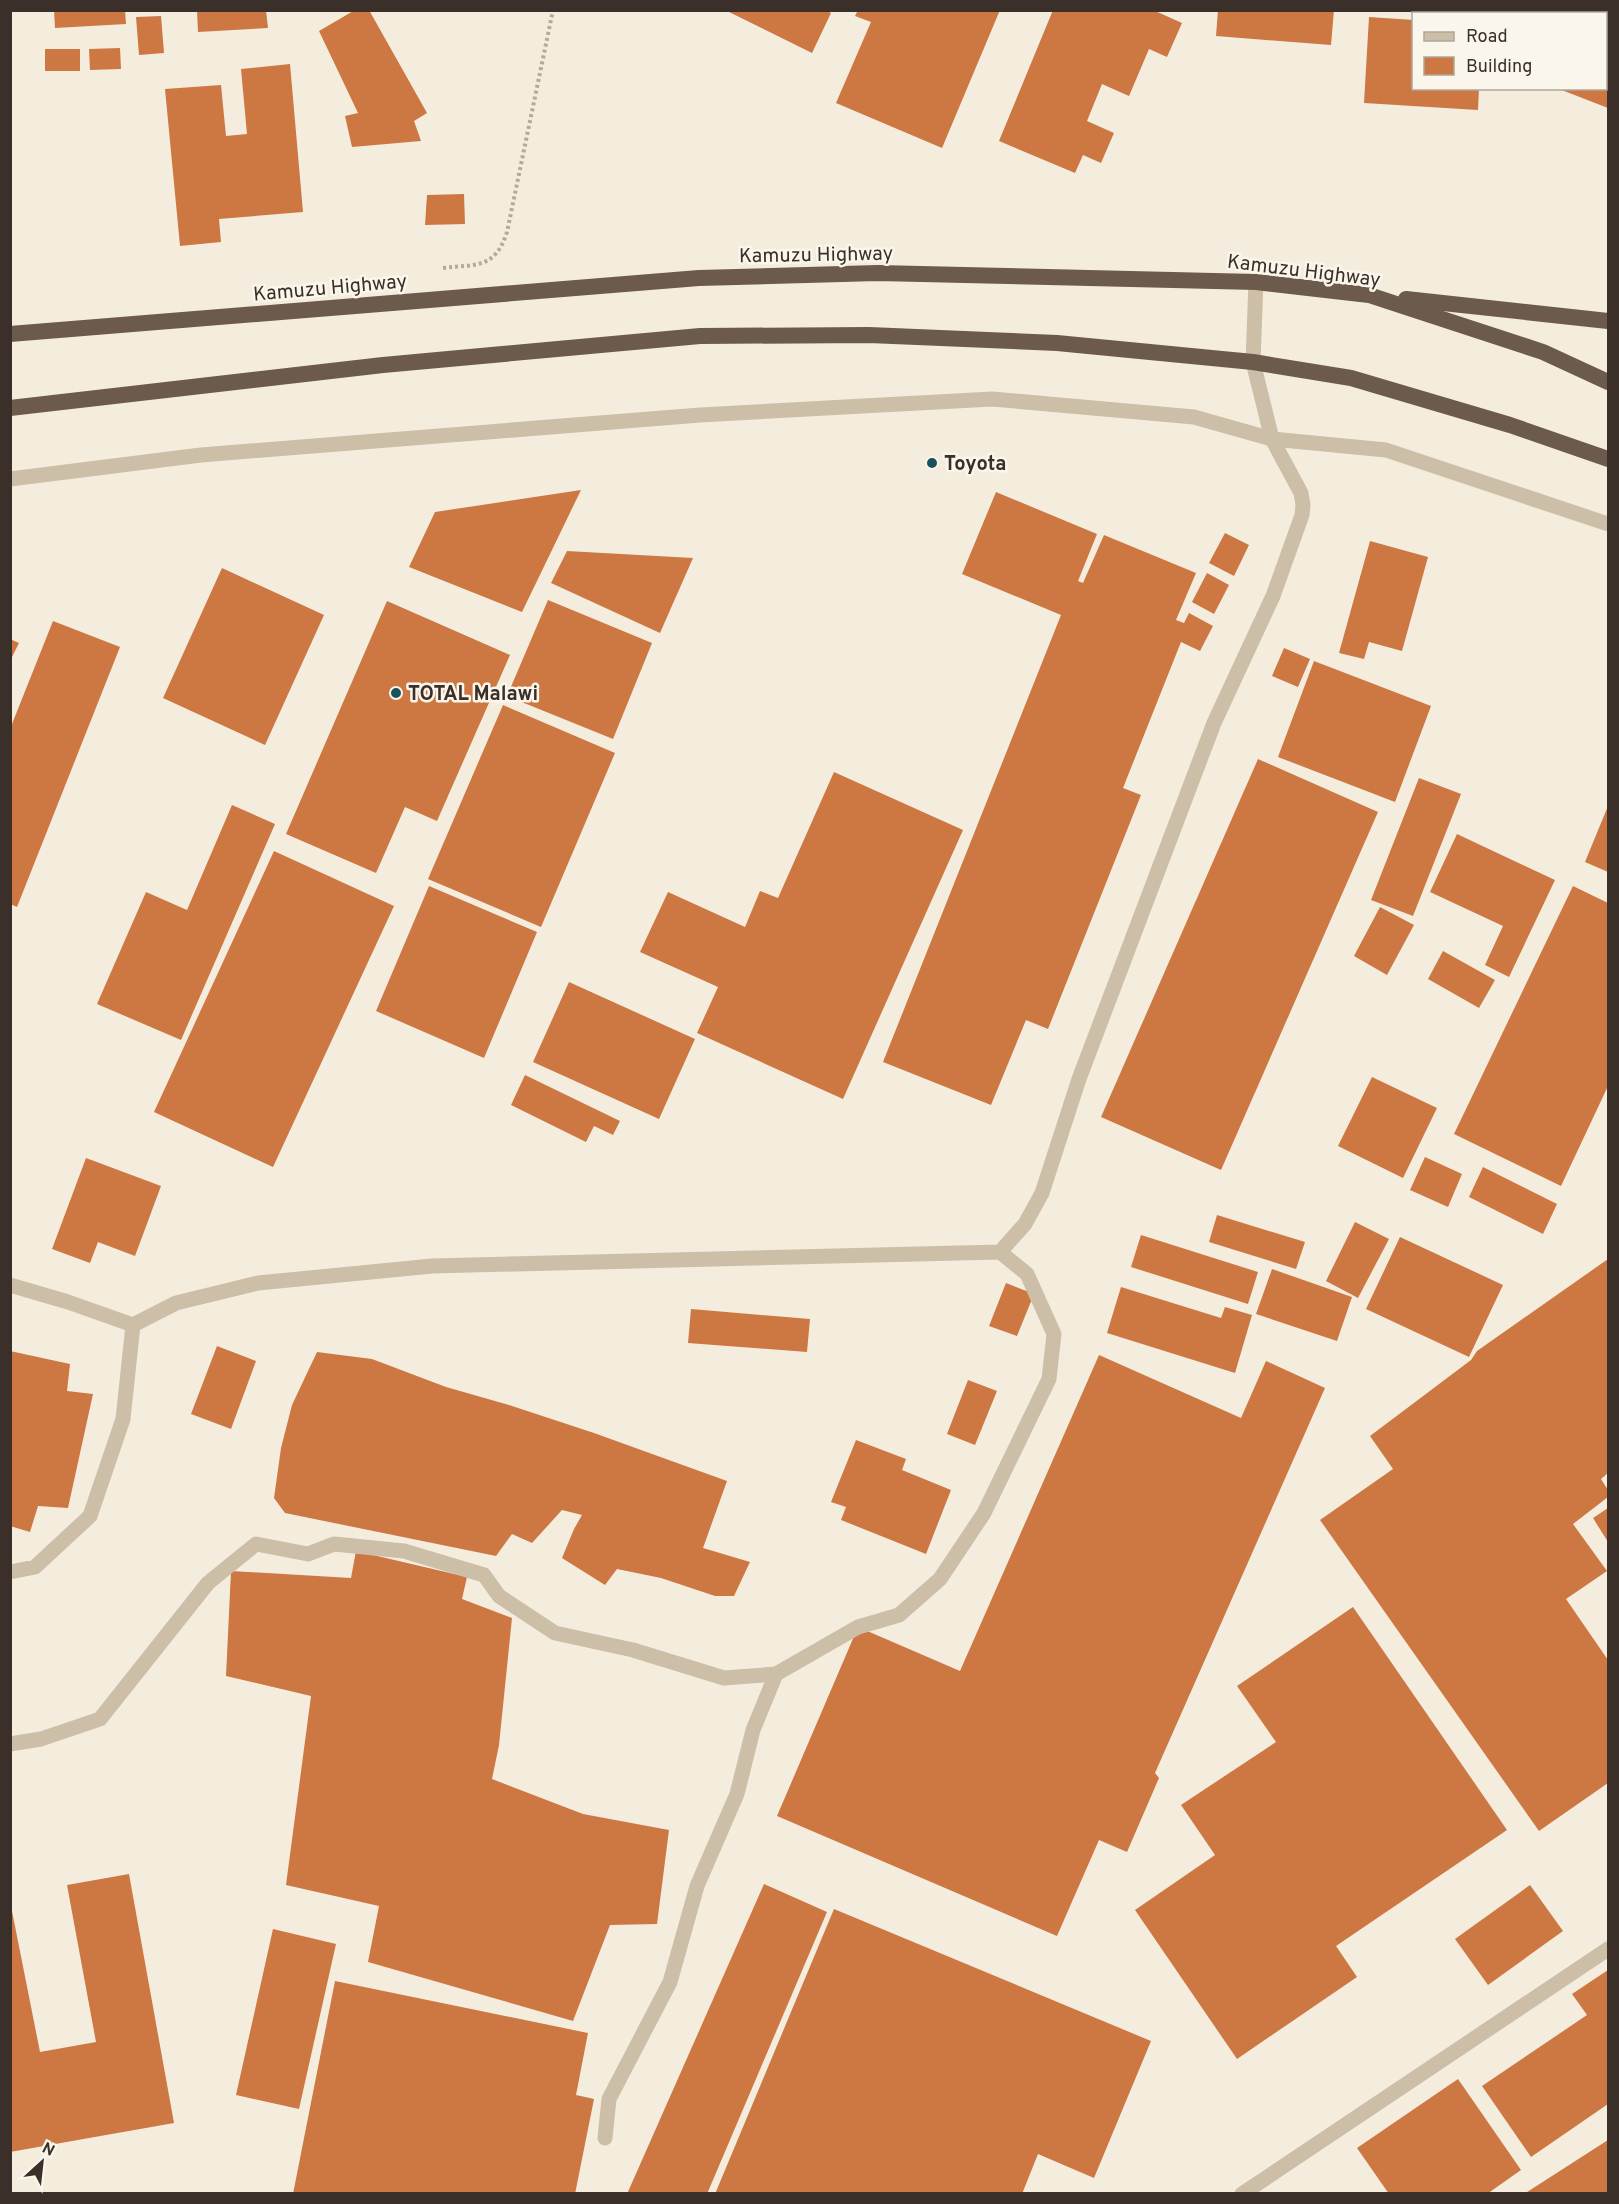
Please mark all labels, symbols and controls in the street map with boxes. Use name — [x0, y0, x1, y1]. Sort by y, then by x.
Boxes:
legend — [1412, 12, 1607, 90]
text: Road — [1466, 26, 1508, 49]
text: Building — [1466, 56, 1532, 79]
street label: Kamuzu Highway — [739, 242, 894, 270]
street label: Kamuzu Highway — [1225, 250, 1382, 294]
street label: Kamuzu Highway — [252, 269, 408, 309]
place label: Toyota — [944, 452, 1007, 478]
marker: Toyota — [925, 456, 939, 470]
place label: TOTAL Malawi — [408, 682, 538, 708]
marker: TOTAL Malawi — [389, 686, 403, 700]
north arrow — [12, 2132, 72, 2192]
text: N — [38, 2139, 58, 2162]

